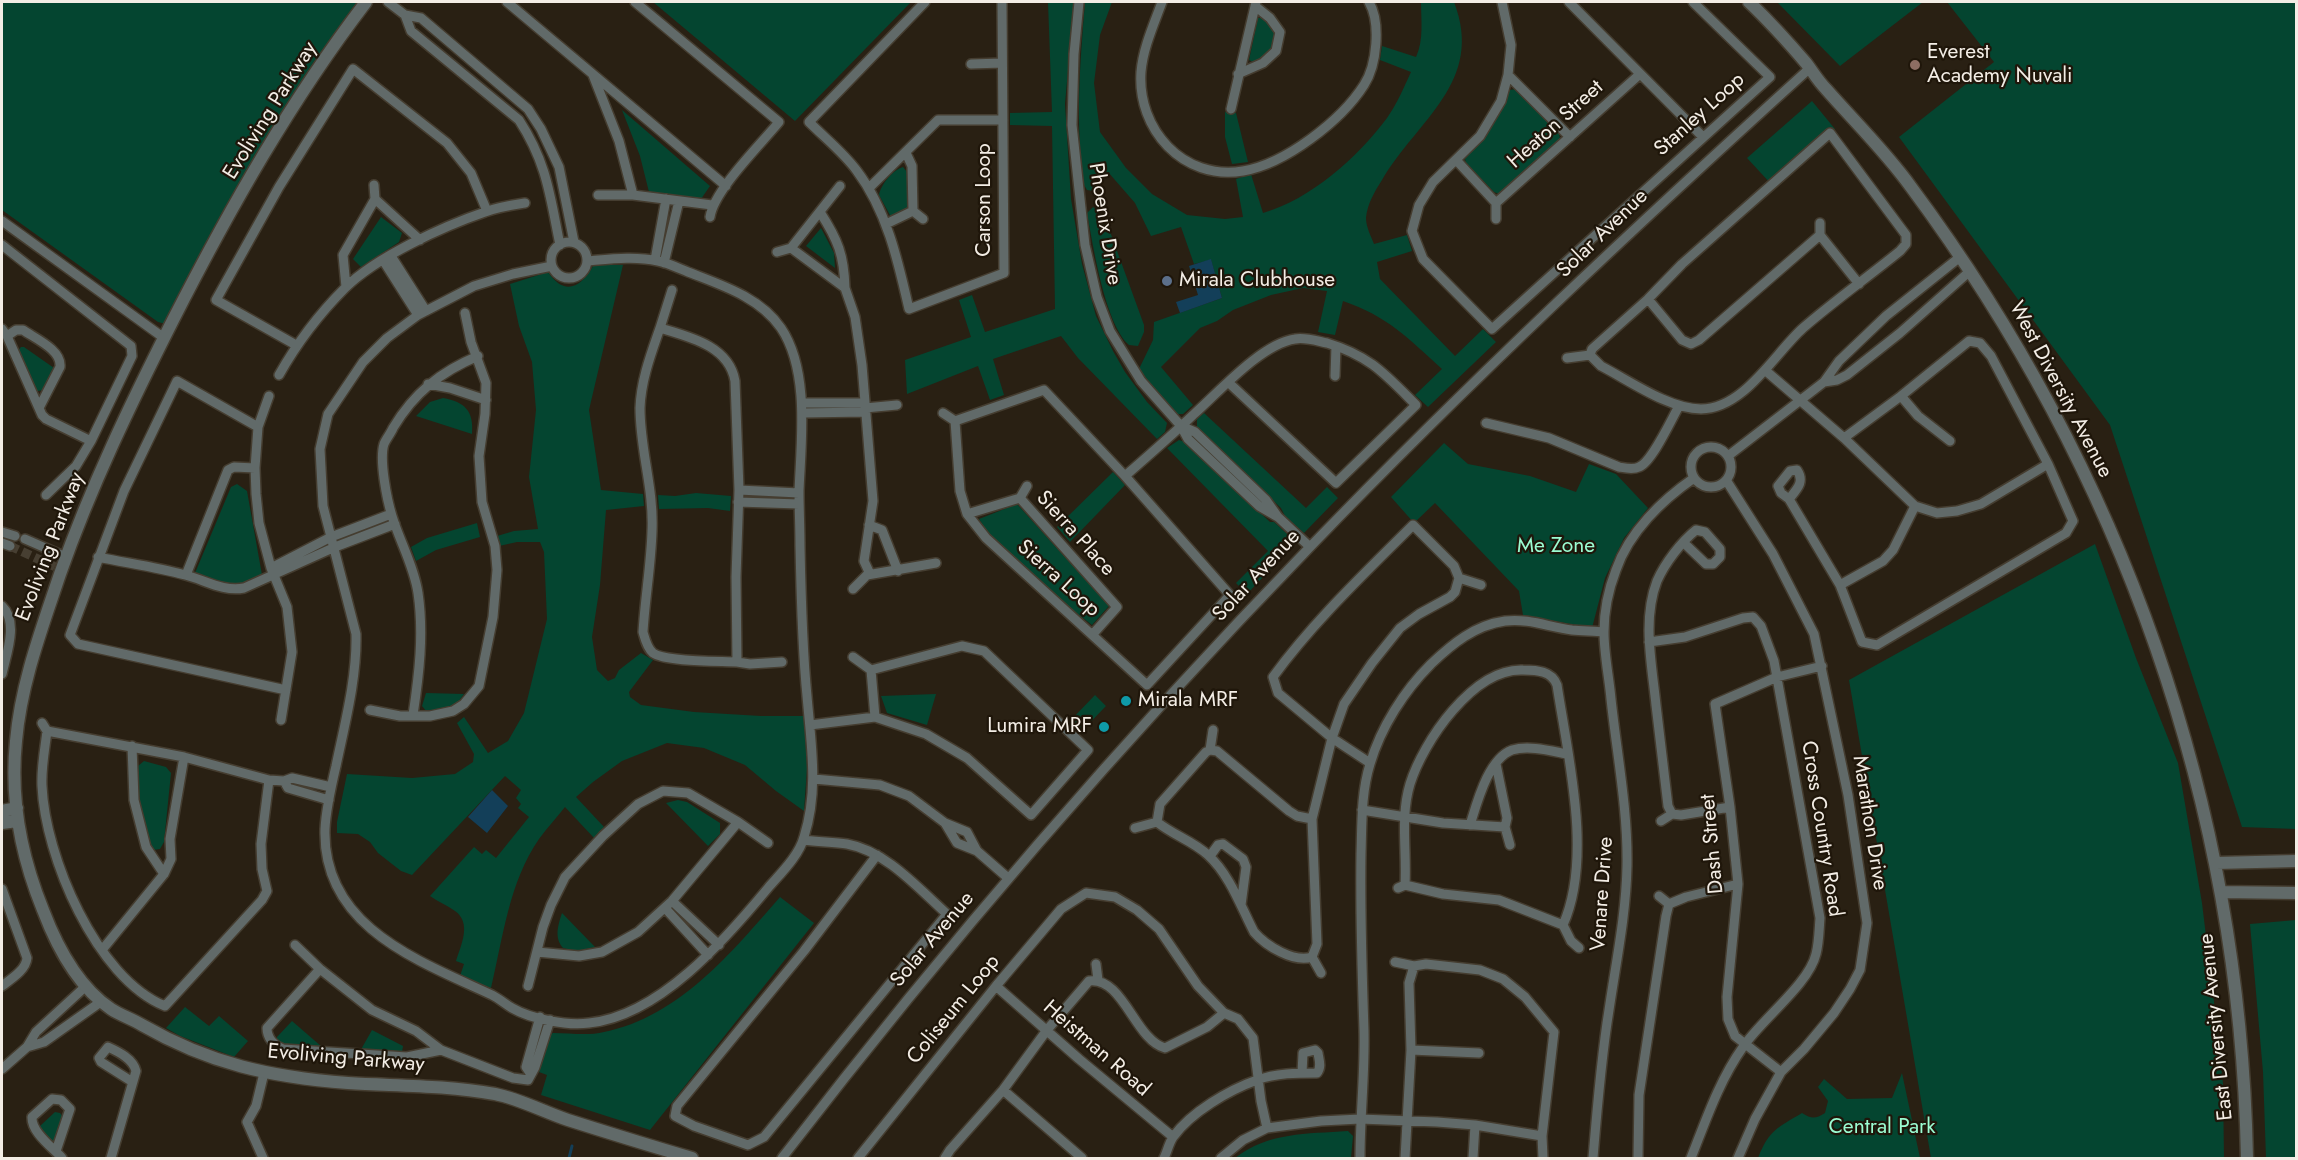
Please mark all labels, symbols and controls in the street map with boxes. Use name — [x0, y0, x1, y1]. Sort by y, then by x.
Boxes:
street label: Evoliving Parkway — [219, 38, 323, 184]
place label: Everest Academy Nuvali — [1927, 40, 2073, 90]
marker: Everest Academy Nuvali — [1908, 58, 1922, 72]
street label: Stanley Loop — [1650, 68, 1750, 162]
street label: Heaton Street — [1503, 76, 1609, 174]
street label: Carson Loop — [972, 143, 998, 257]
street label: Phoenix Drive — [1082, 161, 1126, 287]
street label: Solar Avenue — [1552, 184, 1654, 284]
place label: Mirala Clubhouse — [1179, 268, 1335, 294]
marker: Mirala Clubhouse — [1160, 274, 1174, 288]
street label: West Diversity Avenue — [2003, 297, 2117, 483]
street label: Evoliving Parkway — [11, 469, 91, 625]
street label: Sierra Place — [1030, 486, 1120, 582]
street label: Solar Avenue — [1208, 525, 1306, 627]
park label: Me Zone — [1517, 534, 1595, 560]
street label: Sierra Loop — [1011, 535, 1105, 623]
place label: Mirala MRF — [1138, 688, 1238, 714]
marker: Mirala MRF — [1119, 694, 1133, 708]
place label: Lumira MRF — [987, 714, 1092, 740]
marker: Lumira MRF — [1097, 720, 1111, 734]
street label: Cross Country Road — [1795, 739, 1847, 919]
street label: Marathon Drive — [1846, 754, 1892, 892]
street label: Dash Street — [1696, 793, 1730, 895]
street label: Venare Drive — [1586, 836, 1620, 952]
street label: Solar Avenue — [886, 887, 980, 993]
street label: East Diversity Avenue — [2195, 932, 2239, 1122]
street label: Coliseum Loop — [902, 950, 1006, 1070]
street label: Heistman Road — [1037, 996, 1155, 1102]
street label: Evoliving Parkway — [266, 1040, 426, 1078]
park label: Central Park — [1828, 1115, 1936, 1141]

